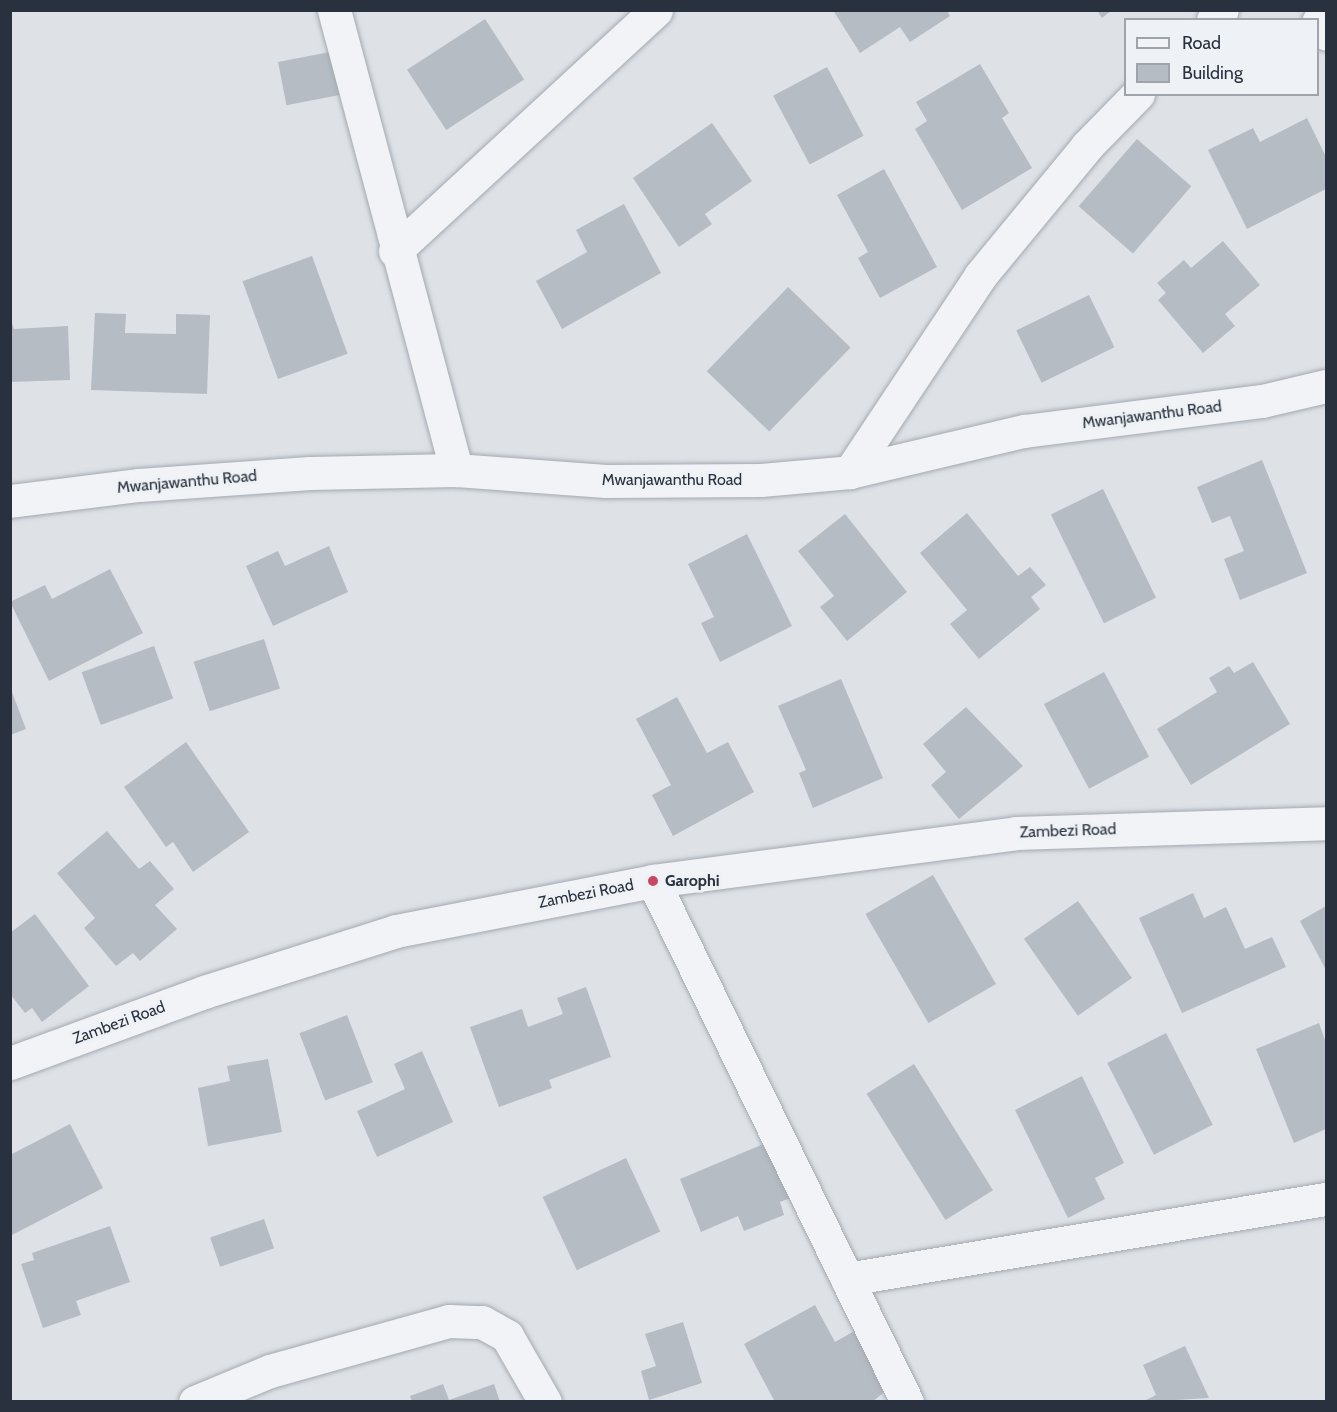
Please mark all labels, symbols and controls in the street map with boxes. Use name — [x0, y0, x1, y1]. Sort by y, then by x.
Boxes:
legend — [1124, 18, 1319, 96]
text: Road — [1182, 32, 1221, 54]
text: Building — [1182, 62, 1243, 84]
street label: Mwanjawanthu Road — [1081, 397, 1223, 433]
street label: Mwanjawanthu Road — [116, 466, 258, 498]
street label: Mwanjawanthu Road — [602, 470, 742, 490]
street label: Zambezi Road — [1019, 820, 1117, 842]
place label: Garophi — [665, 871, 720, 891]
marker: Garophi — [646, 874, 660, 888]
street label: Zambezi Road — [537, 875, 635, 913]
street label: Zambezi Road — [70, 997, 168, 1049]

